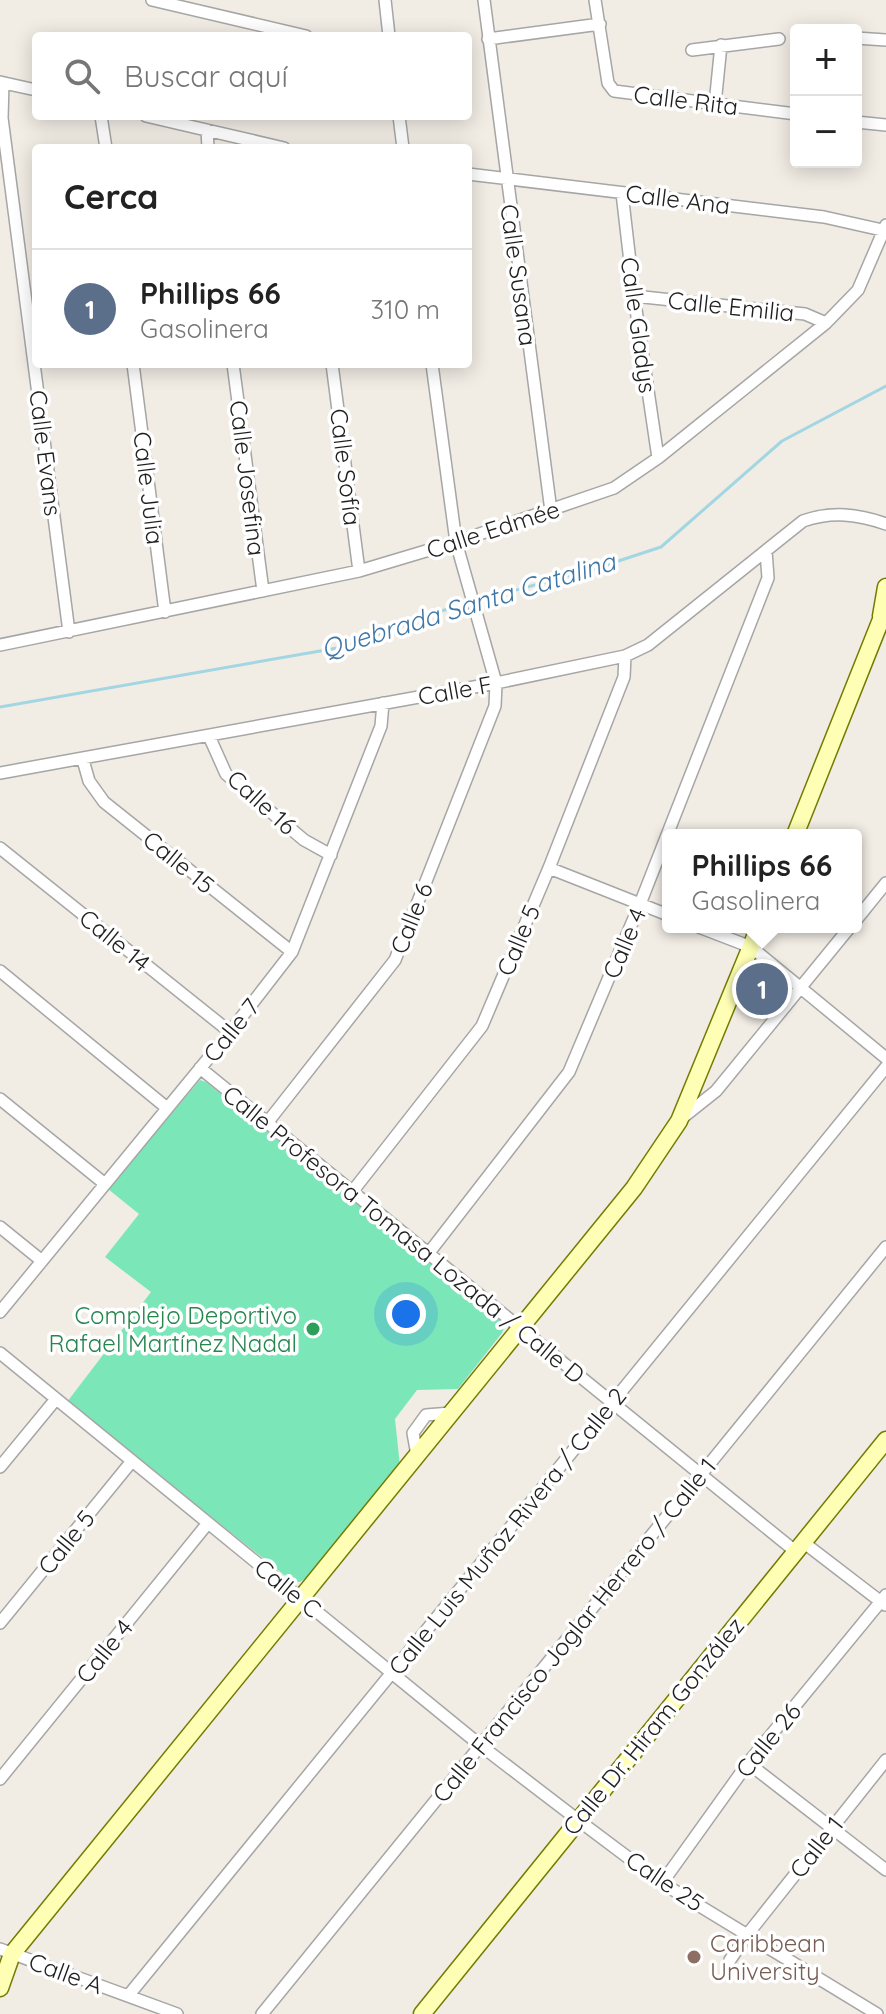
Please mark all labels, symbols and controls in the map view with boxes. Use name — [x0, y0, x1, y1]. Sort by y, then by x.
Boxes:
map controls — [790, 24, 862, 168]
button: + — [790, 24, 862, 96]
search box — [32, 32, 472, 120]
icon: search — [60, 54, 104, 98]
text: Buscar aquí — [124, 57, 288, 95]
street label: Calle Rita — [632, 79, 740, 121]
button: − — [790, 96, 862, 168]
text: Cerca — [64, 175, 158, 218]
street label: Calle Ana — [624, 178, 732, 220]
street label: Calle Susana — [494, 202, 544, 348]
street label: Calle Gladys — [615, 255, 663, 395]
text: Phillips 66 — [140, 274, 281, 312]
street label: Calle Emilia — [666, 284, 796, 328]
text: 1 — [85, 293, 95, 326]
text: 310 m — [370, 293, 440, 326]
text: Gasolinera — [140, 312, 269, 345]
street label: Calle Evans — [23, 388, 69, 518]
street label: Calle Josefina — [224, 399, 272, 557]
street label: Calle Sofía — [324, 407, 368, 527]
street label: Calle Julia — [127, 430, 171, 546]
street label: Calle Edmée — [423, 493, 563, 565]
water label: Quebrada Santa Catalina — [317, 544, 620, 666]
street label: Calle F — [416, 669, 494, 711]
street label: Calle 16 — [221, 763, 303, 841]
street label: Calle 15 — [137, 824, 221, 900]
popup — [662, 829, 862, 933]
text: Phillips 66 — [692, 846, 832, 884]
street label: Calle 6 — [383, 878, 439, 958]
text: Gasolinera — [692, 884, 820, 917]
street label: Calle 5 — [490, 900, 546, 980]
street label: Calle 14 — [74, 902, 156, 978]
street label: Calle 4 — [596, 903, 652, 983]
pin: 1 — [736, 959, 788, 1019]
street label: Calle 7 — [196, 992, 266, 1068]
street label: Calle Profesora Tomasa Lozada / Calle D — [217, 1079, 591, 1389]
your location — [386, 1294, 426, 1334]
place label: Complejo Deportivo Rafael Martínez Nadal — [48, 1300, 297, 1358]
marker: Complejo Deportivo Rafael Martínez Nadal — [304, 1320, 322, 1338]
street label: Calle Luis Muñoz Rivera / Calle 2 — [382, 1381, 632, 1681]
street label: Calle Francisco Joglar Herrero / Calle 1 — [426, 1452, 722, 1808]
street label: Calle 5 — [31, 1504, 101, 1580]
street label: Calle C — [249, 1552, 327, 1624]
street label: Calle Dr. Hiram González — [556, 1611, 750, 1841]
street label: Calle 4 — [69, 1613, 139, 1689]
street label: Calle 26 — [729, 1697, 807, 1783]
street label: Calle 1 — [783, 1810, 849, 1884]
street label: Calle 25 — [620, 1844, 710, 1918]
place label: Caribbean University — [710, 1928, 826, 1986]
street label: Calle A — [25, 1946, 107, 2000]
marker: Caribbean University — [685, 1948, 703, 1966]

